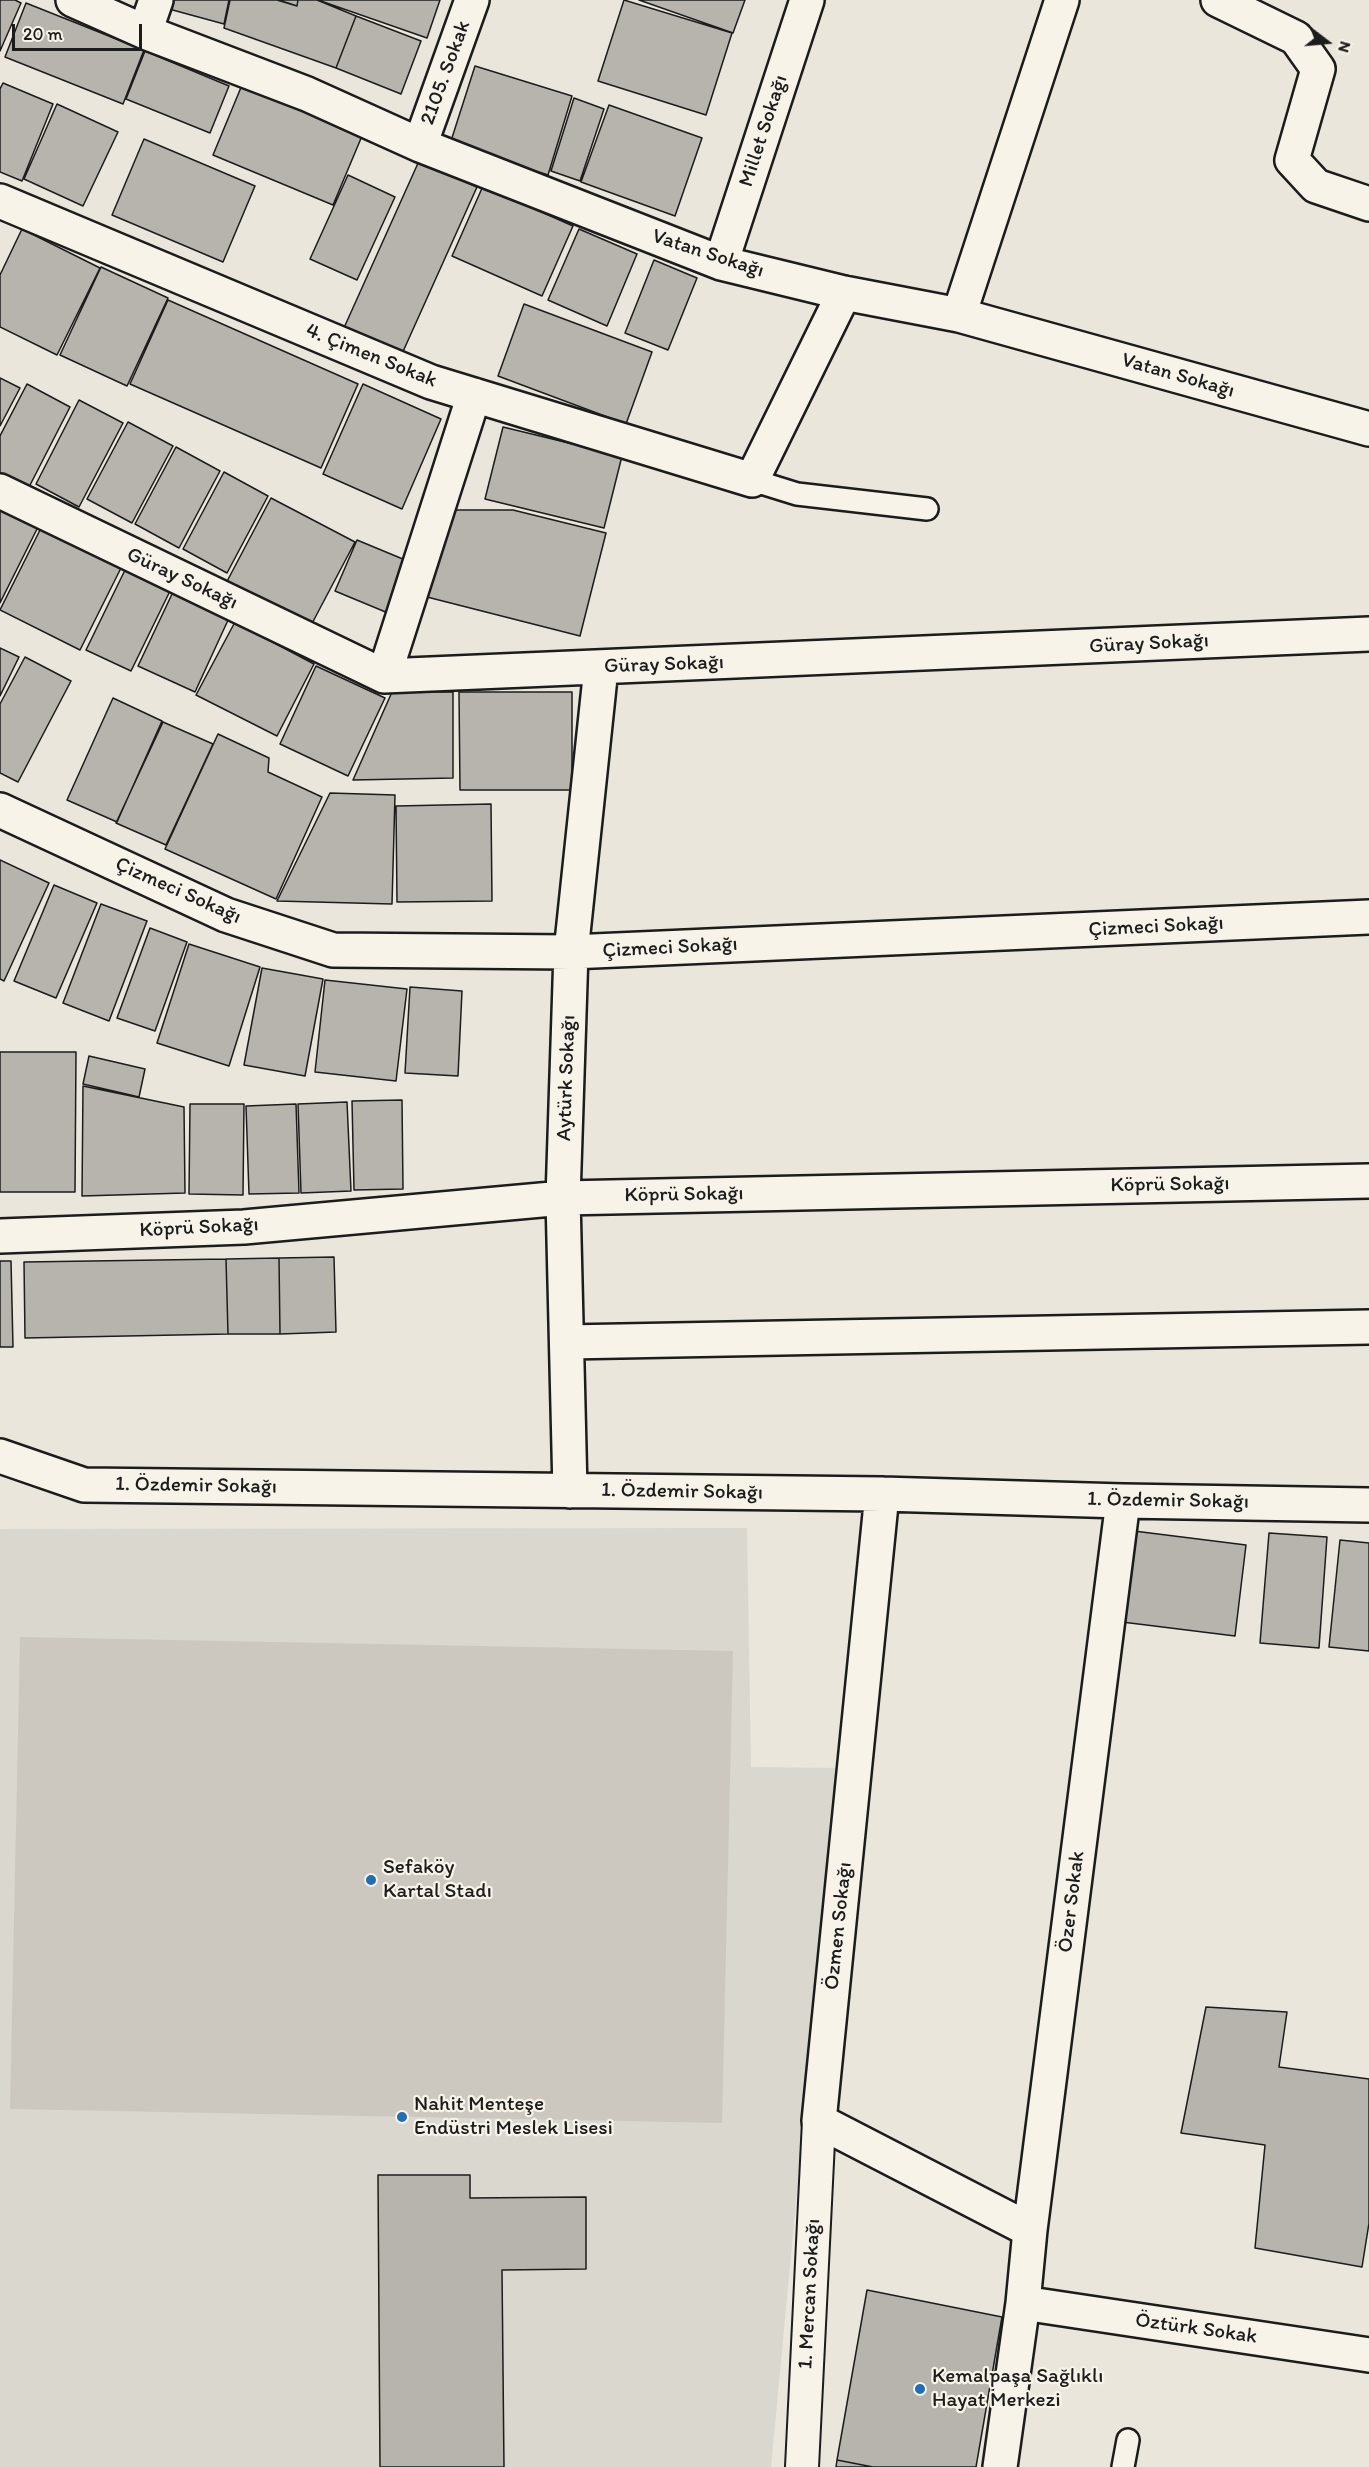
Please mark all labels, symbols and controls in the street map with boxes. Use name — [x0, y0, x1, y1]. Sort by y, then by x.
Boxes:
scale bar — [15, 12, 146, 50]
north arrow — [1297, 12, 1357, 72]
street label: 2105. Sokak — [416, 17, 476, 129]
text: 20 m — [23, 23, 63, 45]
text: N — [1334, 39, 1355, 55]
street label: Millet Sokağı — [734, 72, 794, 190]
street label: Vatan Sokağı — [649, 224, 767, 284]
street label: 4. Çimen Sokak — [302, 318, 440, 394]
street label: Vatan Sokağı — [1119, 348, 1237, 404]
street label: Güray Sokağı — [122, 542, 242, 616]
street label: Güray Sokağı — [1088, 628, 1210, 660]
street label: Güray Sokağı — [604, 650, 724, 680]
street label: Çizmeci Sokağı — [111, 852, 245, 930]
street label: Çizmeci Sokağı — [1088, 911, 1224, 943]
street label: Çizmeci Sokağı — [602, 932, 738, 964]
street label: Aytürk Sokağı — [552, 1014, 582, 1142]
street label: Köprü Sokağı — [1110, 1171, 1230, 1199]
street label: Köprü Sokağı — [624, 1181, 744, 1209]
street label: Köprü Sokağı — [139, 1212, 259, 1244]
street label: 1. Özdemir Sokağı — [115, 1472, 277, 1500]
street label: 1. Özdemir Sokağı — [601, 1478, 763, 1506]
street label: 1. Özdemir Sokağı — [1087, 1487, 1249, 1515]
street label: Özer Sokak — [1053, 1850, 1091, 1954]
place label: Sefaköy Kartal Stadı — [383, 1855, 492, 1905]
street label: Özmen Sokağı — [820, 1861, 858, 1991]
marker: Sefaköy Kartal Stadı — [364, 1873, 378, 1887]
place label: Nahit Menteşe Endüstri Meslek Lisesi — [414, 2092, 613, 2142]
marker: Nahit Menteşe Endüstri Meslek Lisesi — [395, 2110, 409, 2124]
street label: 1. Mercan Sokağı — [793, 2218, 827, 2370]
street label: Öztürk Sokak — [1133, 2308, 1259, 2350]
place label: Kemalpaşa Sağlıklı Hayat Merkezi — [932, 2364, 1103, 2414]
marker: Kemalpaşa Sağlıklı Hayat Merkezi — [913, 2382, 927, 2396]

